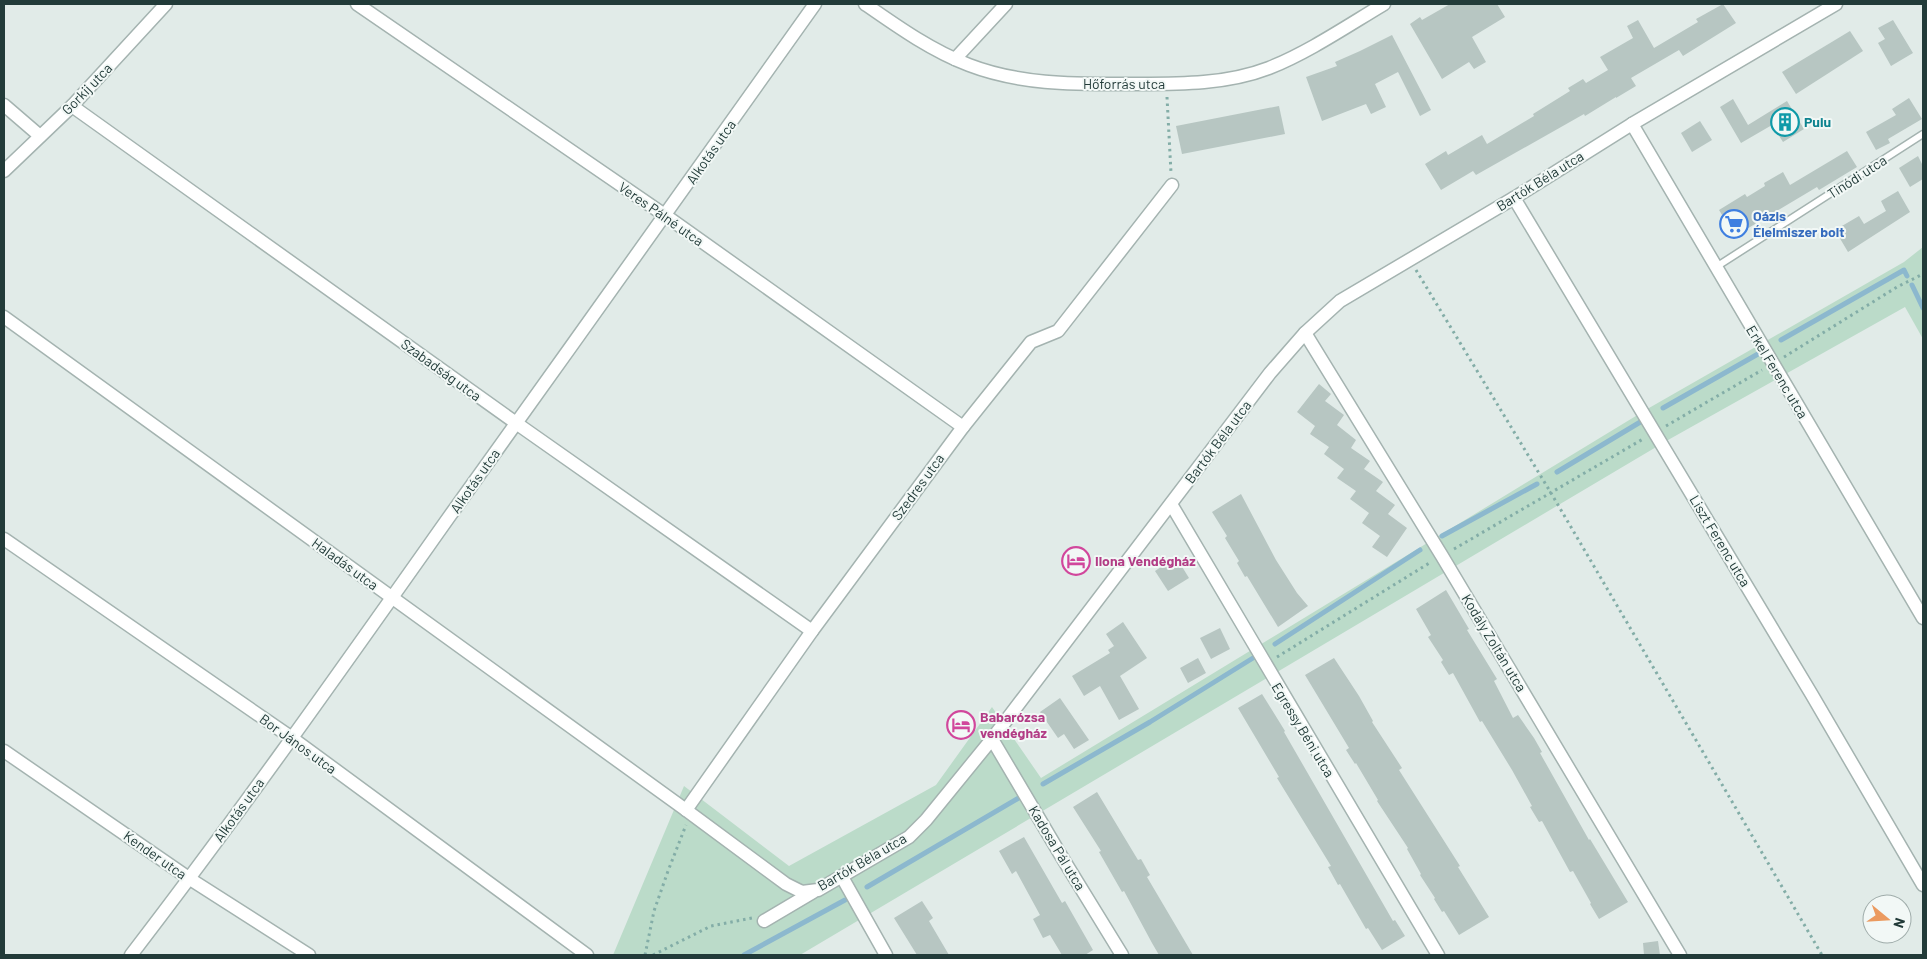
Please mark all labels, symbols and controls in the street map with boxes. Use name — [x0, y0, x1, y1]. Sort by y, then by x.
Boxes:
street label: Gorkij utca — [58, 59, 115, 118]
street label: Hőforrás utca — [1083, 75, 1165, 92]
building icon: Puiu — [1770, 107, 1800, 137]
place label: Puiu — [1804, 113, 1831, 130]
street label: Alkotás utca — [682, 116, 739, 187]
street label: Bartók Béla utca — [1493, 147, 1586, 214]
street label: Tinódi utca — [1824, 151, 1890, 202]
street label: Veres Pálné utca — [615, 178, 707, 249]
place label: Oázis Élelmiszer bolt — [1753, 207, 1845, 240]
supermarket icon: Oázis Élelmiszer bolt — [1719, 209, 1749, 239]
street label: Erkel Ferenc utca — [1743, 322, 1812, 421]
street label: Szabadság utca — [398, 335, 485, 404]
street label: Bartók Béla utca — [1181, 397, 1254, 487]
street label: Alkotás utca — [446, 445, 503, 516]
street label: Szedres utca — [888, 450, 947, 523]
street label: Liszt Ferenc utca — [1686, 492, 1755, 590]
street label: Haladás utca — [309, 534, 382, 593]
hotel icon: Ilona Vendégház — [1061, 546, 1091, 576]
place label: Ilona Vendégház — [1095, 552, 1196, 569]
street label: Kodály Zoltán utca — [1459, 591, 1530, 695]
street label: Egressy Béni utca — [1268, 679, 1338, 780]
place label: Babarózsa vendégház — [980, 708, 1047, 741]
street label: Bor János utca — [257, 710, 340, 777]
hotel icon: Babarózsa vendégház — [946, 710, 976, 740]
street label: Alkotás utca — [210, 775, 267, 845]
street label: Kadosa Pál utca — [1025, 802, 1089, 893]
street label: Kender utca — [120, 827, 190, 883]
street label: Bartók Béla utca — [814, 829, 909, 894]
north arrow — [1862, 894, 1912, 944]
text: N — [1890, 916, 1909, 930]

